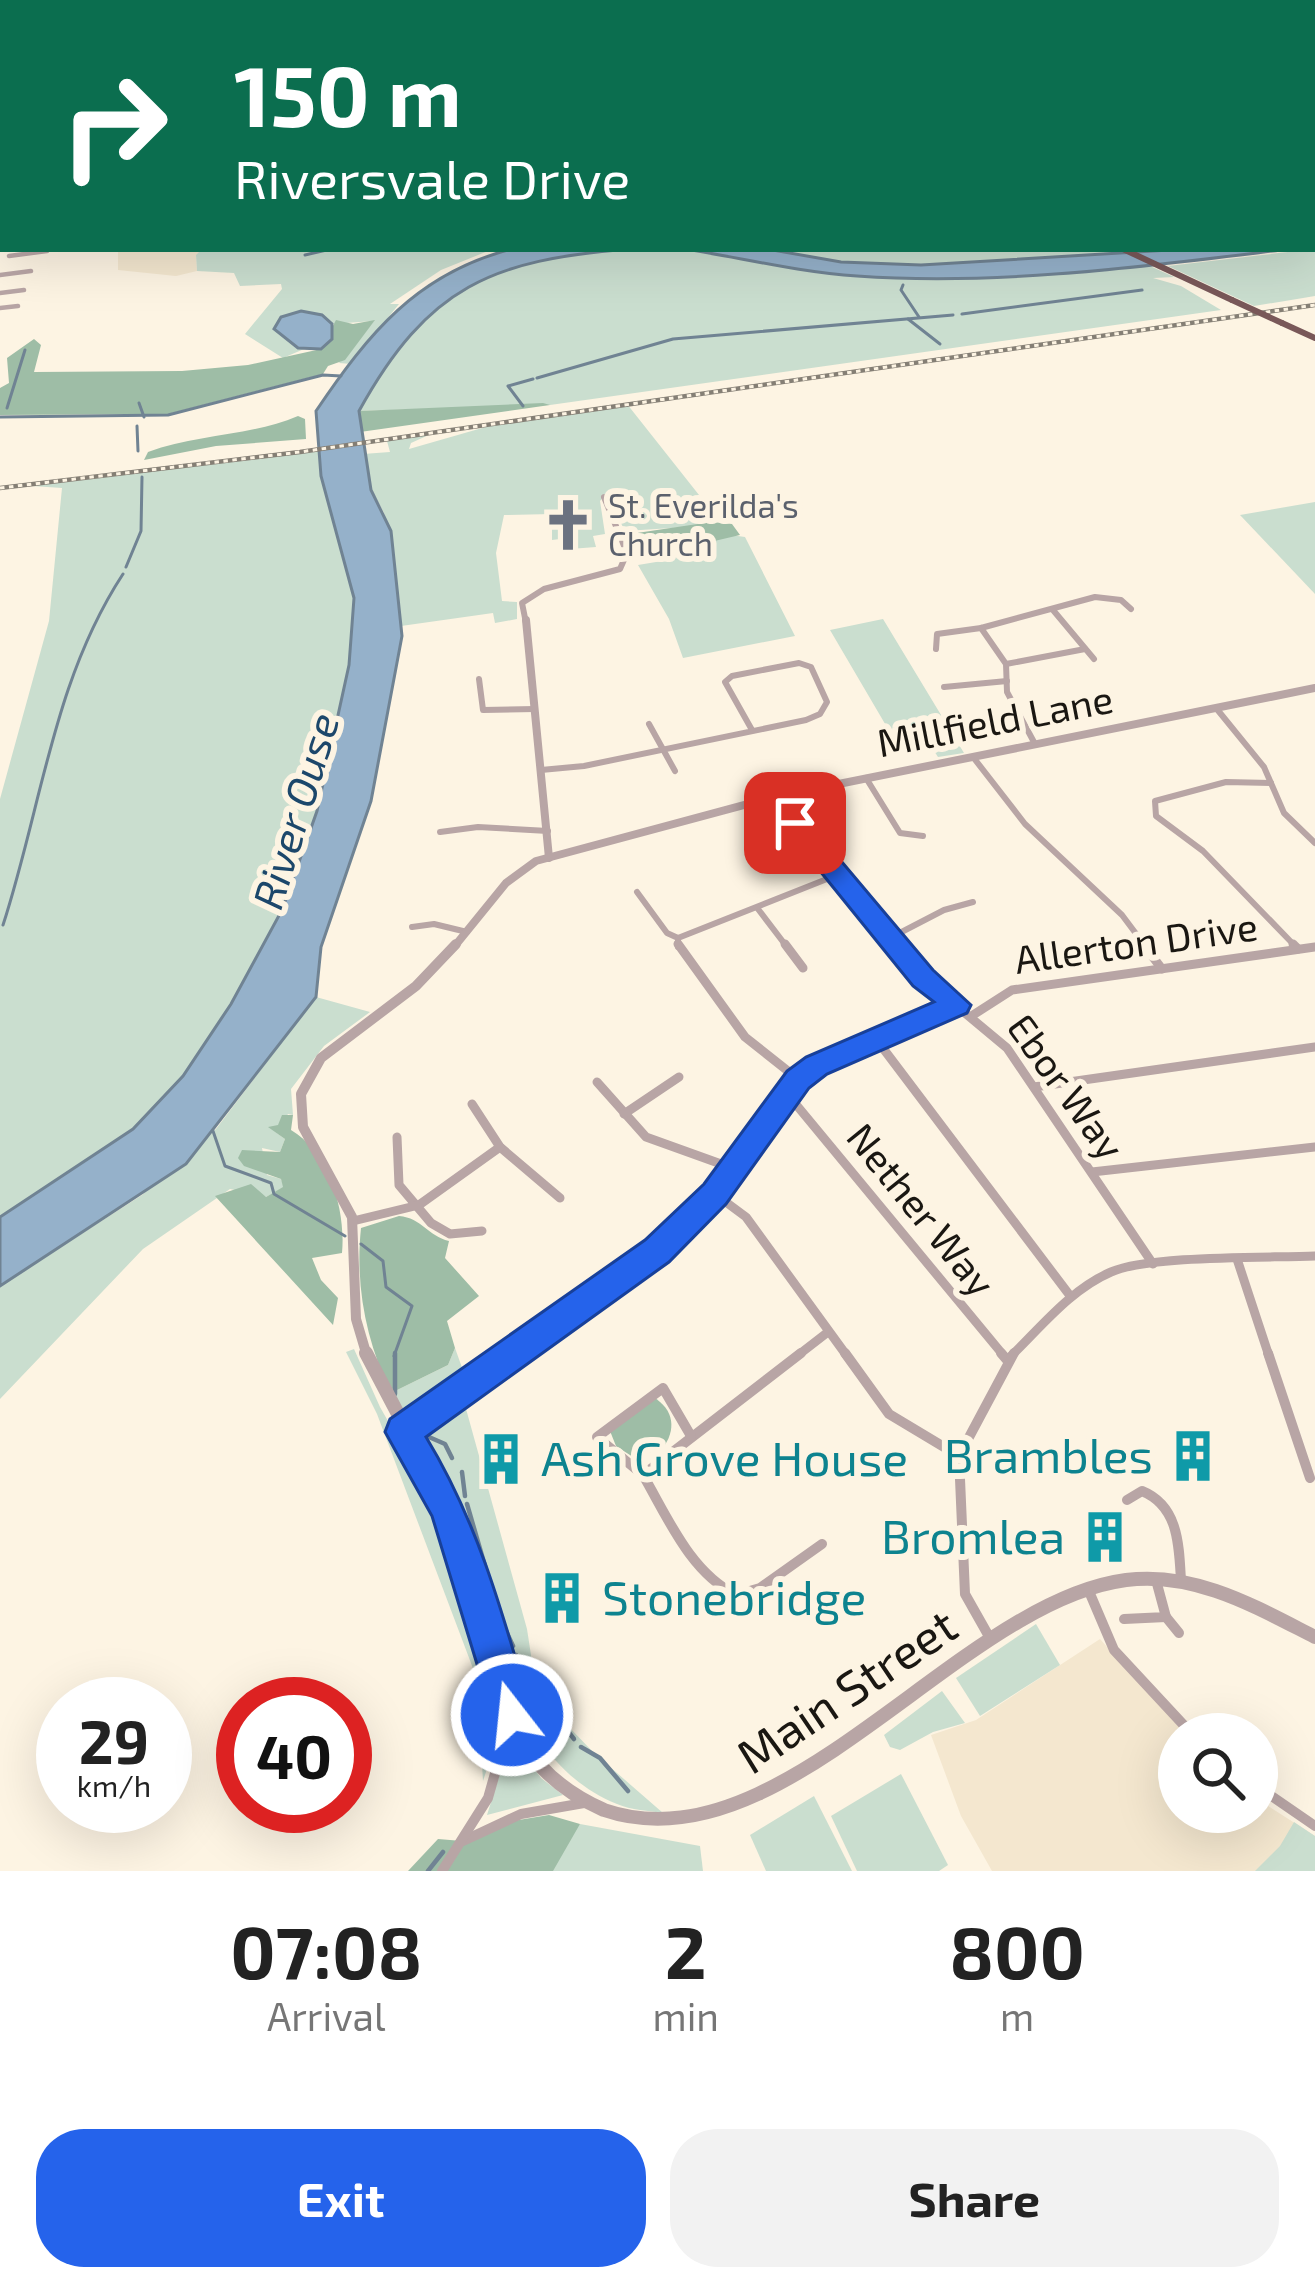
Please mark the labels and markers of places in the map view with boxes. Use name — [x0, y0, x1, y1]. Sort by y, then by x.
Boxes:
place label: St. Everilda's Church — [608, 485, 799, 563]
church icon: St. Everilda's Church — [539, 496, 597, 554]
pin — [744, 772, 846, 874]
place label: Brambles — [944, 1425, 1153, 1483]
building icon: Brambles — [1164, 1427, 1222, 1485]
place label: Ash Grove House — [541, 1428, 908, 1486]
building icon: Ash Grove House — [472, 1430, 530, 1488]
place label: Bromlea — [881, 1506, 1065, 1564]
building icon: Bromlea — [1076, 1508, 1134, 1566]
place label: Stonebridge — [602, 1567, 866, 1625]
building icon: Stonebridge — [533, 1569, 591, 1627]

